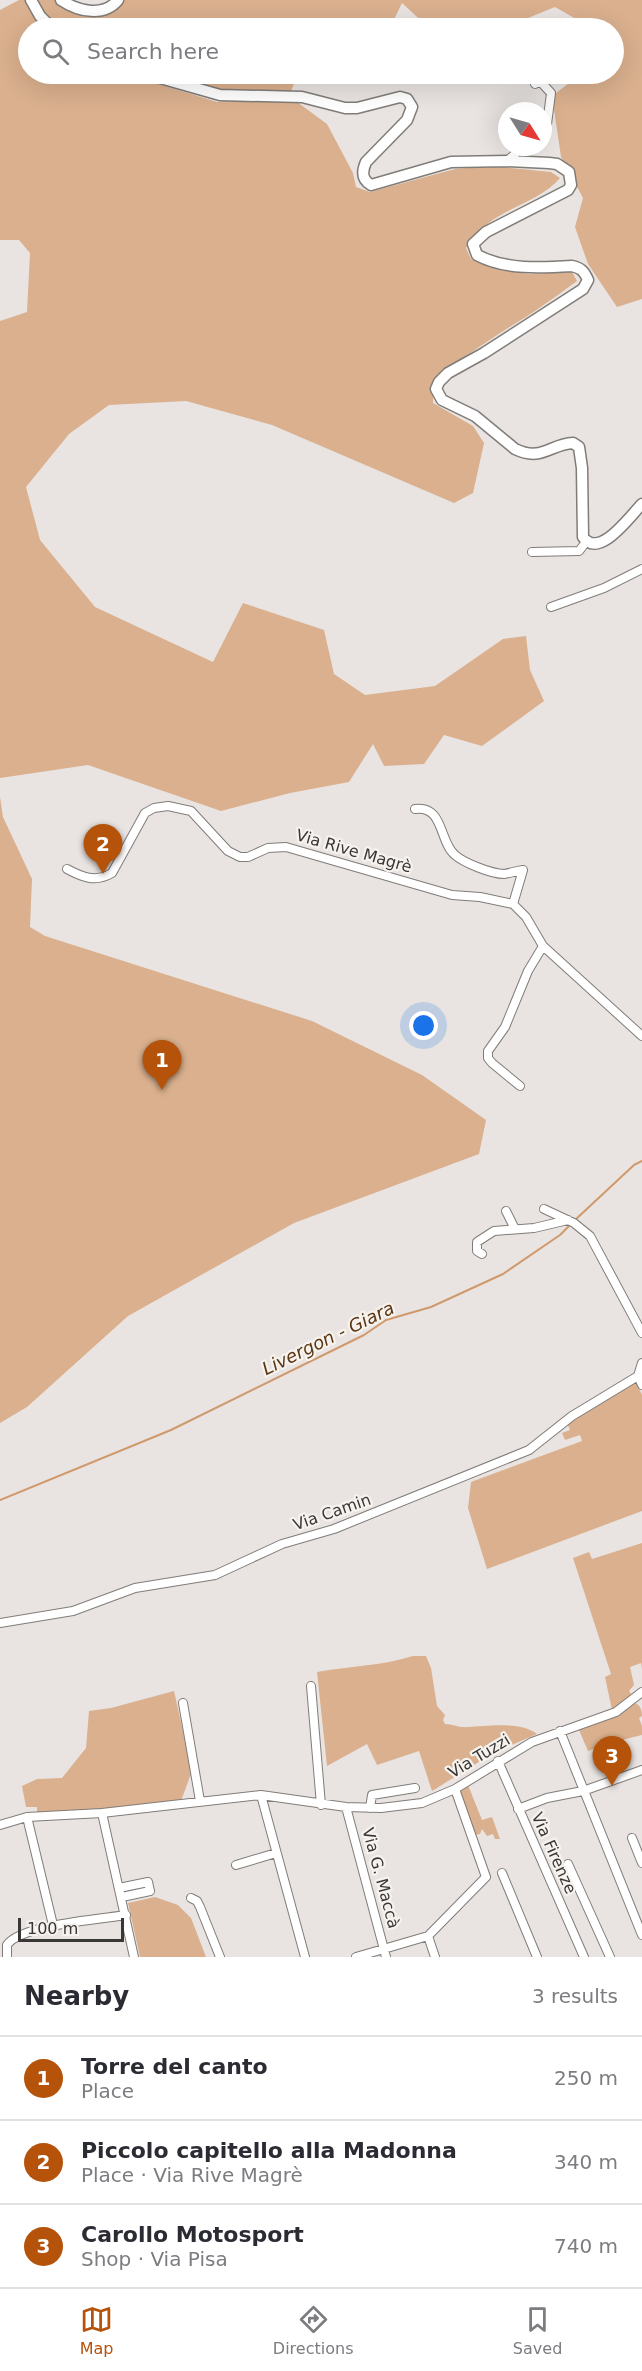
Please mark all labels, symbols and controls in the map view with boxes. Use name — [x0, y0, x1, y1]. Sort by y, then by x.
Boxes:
search box — [18, 18, 624, 84]
icon: search — [39, 35, 72, 68]
text: Search here — [87, 39, 219, 64]
north arrow — [498, 102, 552, 156]
pin: 2 — [84, 824, 122, 874]
street label: Via Rive Magrè — [294, 825, 414, 877]
your location — [409, 1011, 438, 1040]
pin: 1 — [142, 1040, 182, 1090]
water label: Livergon - Giara — [259, 1297, 397, 1379]
street label: Via Camin — [291, 1490, 373, 1534]
street label: Via Tuzzi — [445, 1730, 513, 1782]
pin: 3 — [592, 1736, 632, 1786]
street label: Via Firenze — [528, 1809, 580, 1897]
street label: Via G. Maccà — [358, 1826, 404, 1930]
scale bar — [18, 1915, 124, 1942]
text: 100 m — [27, 1919, 78, 1938]
text: Nearby — [24, 1981, 129, 2011]
text: 3 results — [532, 1984, 618, 2008]
text: Torre del canto — [81, 2054, 268, 2079]
text: 1 — [37, 2066, 50, 2090]
text: 250 m — [554, 2066, 618, 2090]
text: Place — [81, 2079, 134, 2103]
text: Piccolo capitello alla Madonna — [81, 2138, 457, 2163]
text: 2 — [37, 2150, 50, 2174]
text: 340 m — [554, 2150, 618, 2174]
text: Place · Via Rive Magrè — [81, 2163, 303, 2187]
text: Carollo Motosport — [81, 2222, 304, 2247]
text: 3 — [37, 2234, 50, 2258]
text: 740 m — [554, 2234, 618, 2258]
text: Shop · Via Pisa — [81, 2247, 228, 2271]
tab: Map — [80, 2303, 113, 2358]
tab: Directions — [273, 2303, 353, 2358]
tab: Saved — [513, 2303, 562, 2358]

